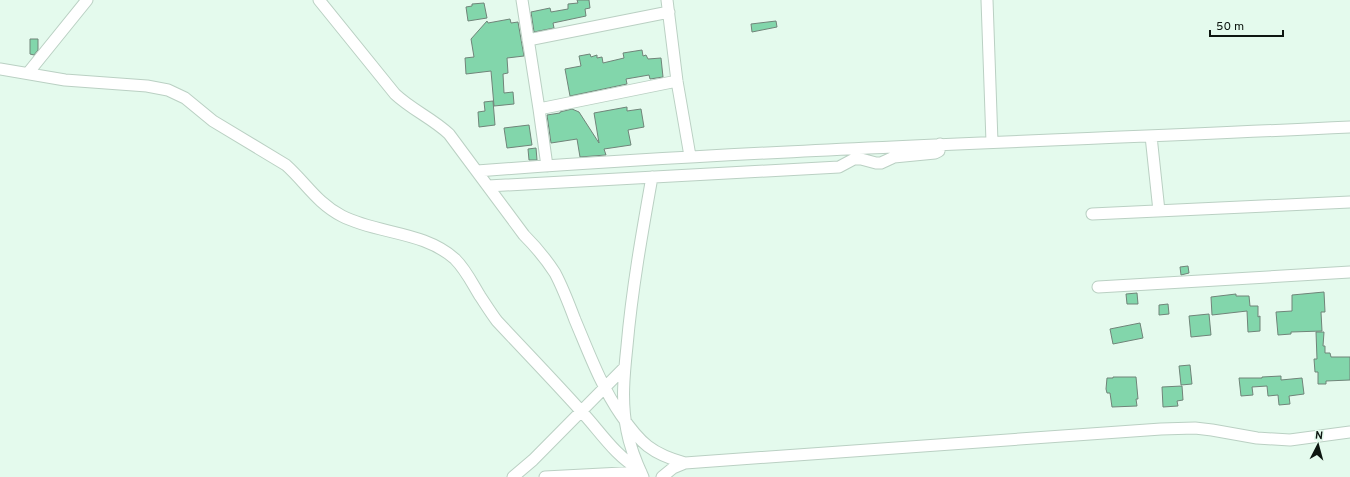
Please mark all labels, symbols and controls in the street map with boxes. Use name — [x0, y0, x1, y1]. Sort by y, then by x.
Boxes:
scale bar — [1210, 12, 1283, 38]
text: 50 m — [1216, 19, 1244, 35]
north arrow — [1298, 425, 1338, 465]
text: N — [1314, 429, 1324, 443]

